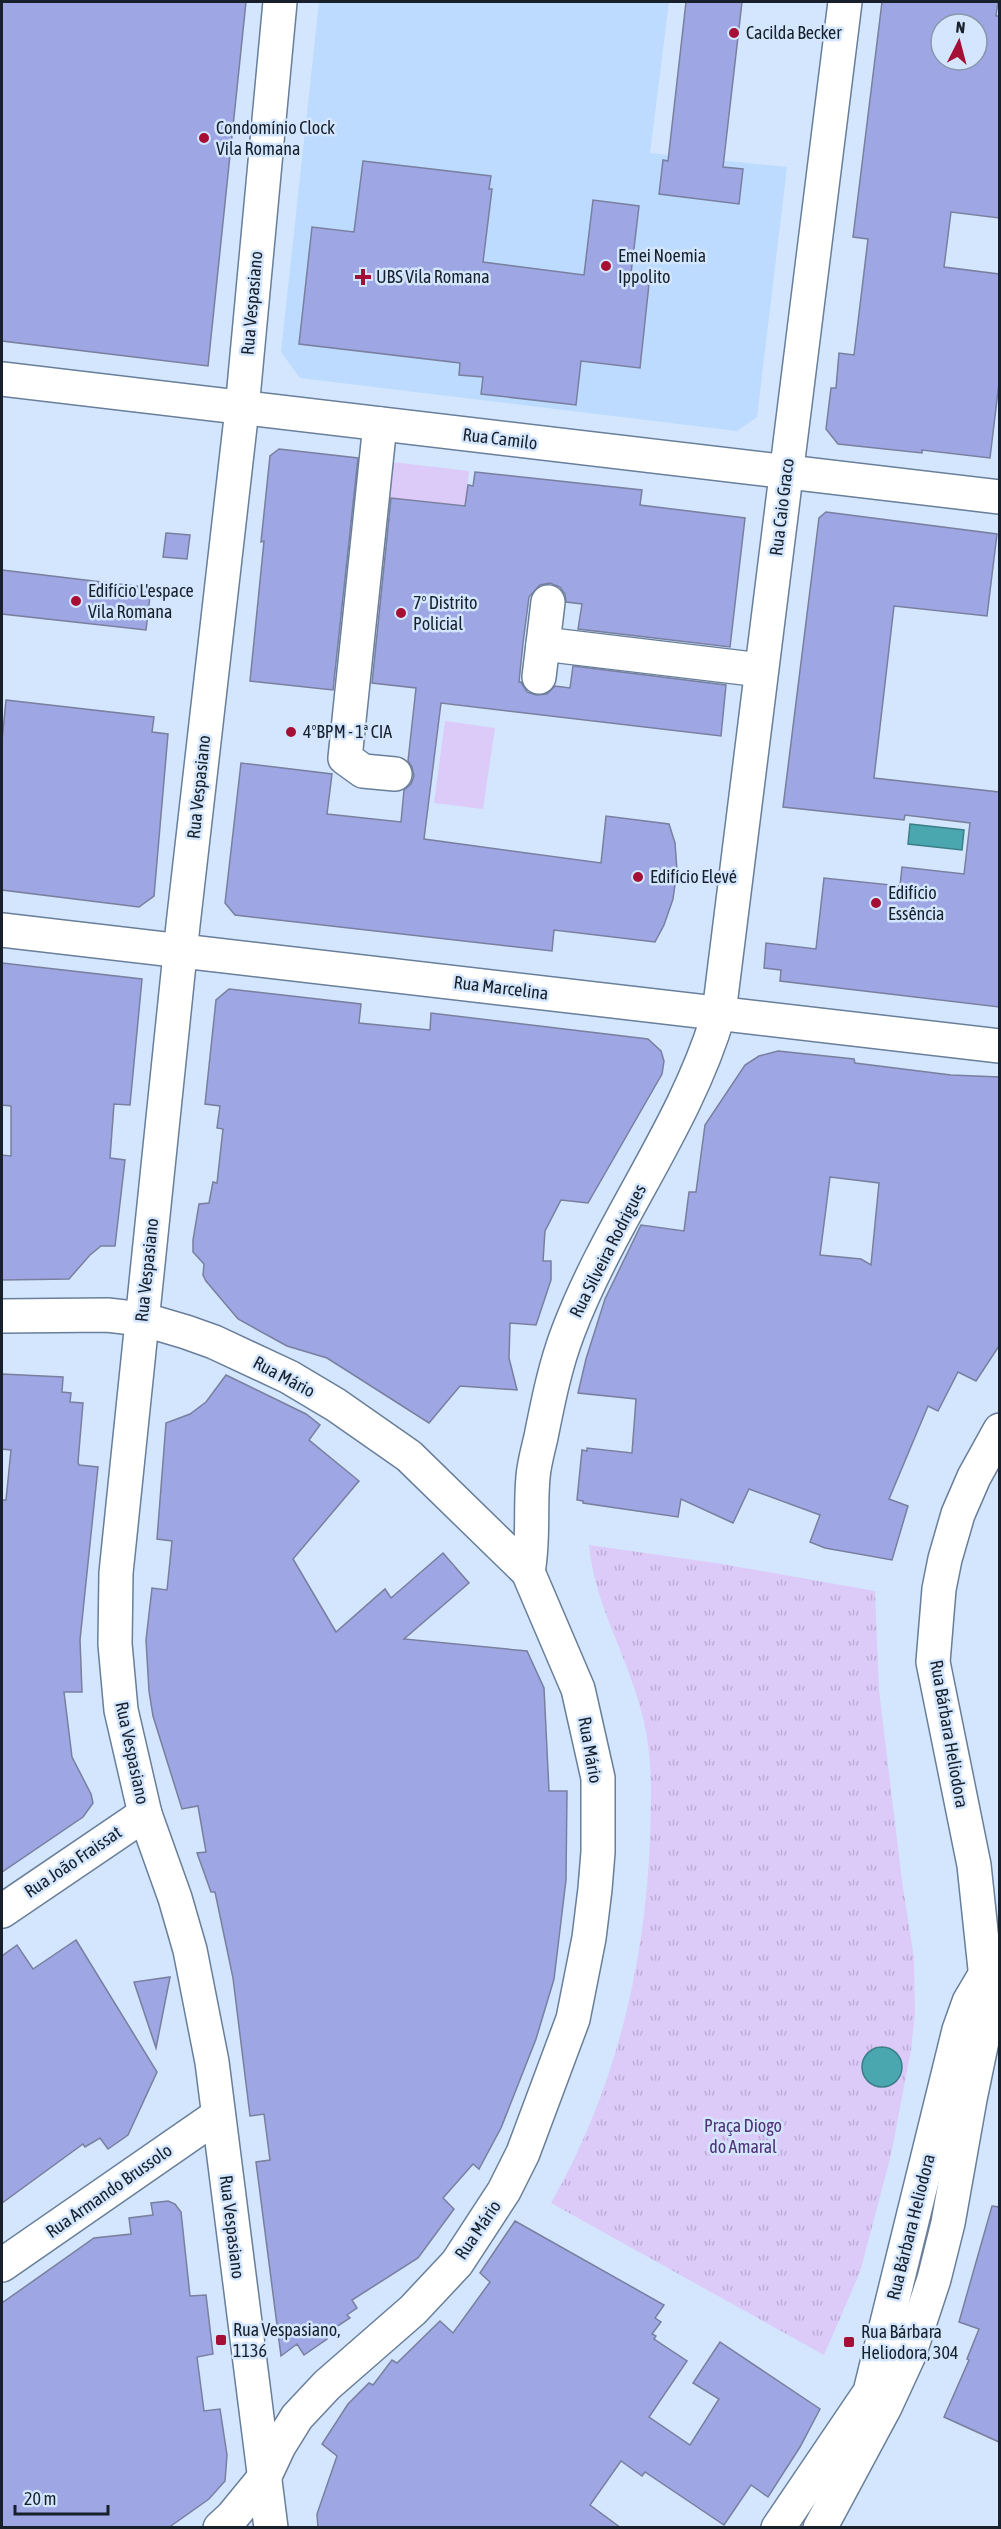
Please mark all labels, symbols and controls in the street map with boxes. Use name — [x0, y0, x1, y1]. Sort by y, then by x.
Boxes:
north arrow — [929, 12, 989, 72]
text: N — [955, 18, 966, 37]
place label: Cacilda Becker — [746, 22, 842, 43]
marker: Cacilda Becker — [727, 26, 741, 40]
place label: Condomínio Clock Vila Romana — [216, 117, 335, 159]
marker: Condomínio Clock Vila Romana — [197, 131, 211, 145]
place label: Emei Noemia Ippolito — [618, 245, 706, 287]
street label: Rua Vespasiano — [236, 250, 267, 356]
marker: Emei Noemia Ippolito — [599, 259, 613, 273]
place label: UBS Vila Romana — [376, 266, 490, 287]
marker: UBS Vila Romana — [354, 268, 372, 286]
street label: Rua Camilo — [461, 424, 539, 454]
street label: Rua Caio Graco — [765, 457, 798, 557]
place label: Edifício L'espace Vila Romana — [88, 580, 194, 622]
place label: 7º Distrito Policial — [413, 592, 477, 634]
marker: Edifício L'espace Vila Romana — [69, 594, 83, 608]
marker: 7º Distrito Policial — [394, 606, 408, 620]
place label: 4ºBPM - 1ª CIA — [303, 721, 392, 742]
marker: 4ºBPM - 1ª CIA — [284, 725, 298, 739]
street label: Rua Vespasiano — [183, 734, 214, 840]
place label: Edifício Elevé — [650, 866, 737, 887]
marker: Edifício Elevé — [631, 870, 645, 884]
place label: Edifício Essência — [888, 882, 944, 924]
marker: Edifício Essência — [869, 896, 883, 910]
street label: Rua Marcelina — [453, 971, 550, 1004]
street label: Rua Silveira Rodrigues — [565, 1181, 650, 1321]
street label: Rua Vespasiano — [131, 1217, 162, 1323]
street label: Rua Mário — [250, 1352, 319, 1402]
street label: Rua Bárbara Heliodora — [926, 1658, 973, 1809]
street label: Rua Vespasiano — [111, 1700, 154, 1806]
street label: Rua Mário — [574, 1715, 607, 1785]
street label: Rua João Fraissat — [20, 1821, 125, 1902]
park label: Praça Diogo do Amaral — [704, 2115, 782, 2157]
street label: Rua Armando Brussolo — [42, 2139, 176, 2242]
street label: Rua Bárbara Heliodora — [882, 2152, 939, 2302]
street label: Rua Vespasiano — [216, 2174, 249, 2280]
street label: Rua Mário — [450, 2196, 505, 2263]
place label: Rua Vespasiano, 1136 — [233, 2319, 341, 2361]
place label: Rua Bárbara Heliodora, 304 — [861, 2321, 958, 2363]
marker: Rua Vespasiano, 1136 — [214, 2333, 228, 2347]
marker: Rua Bárbara Heliodora, 304 — [842, 2335, 856, 2349]
scale bar — [15, 2478, 108, 2516]
text: 20 m — [24, 2488, 56, 2509]

